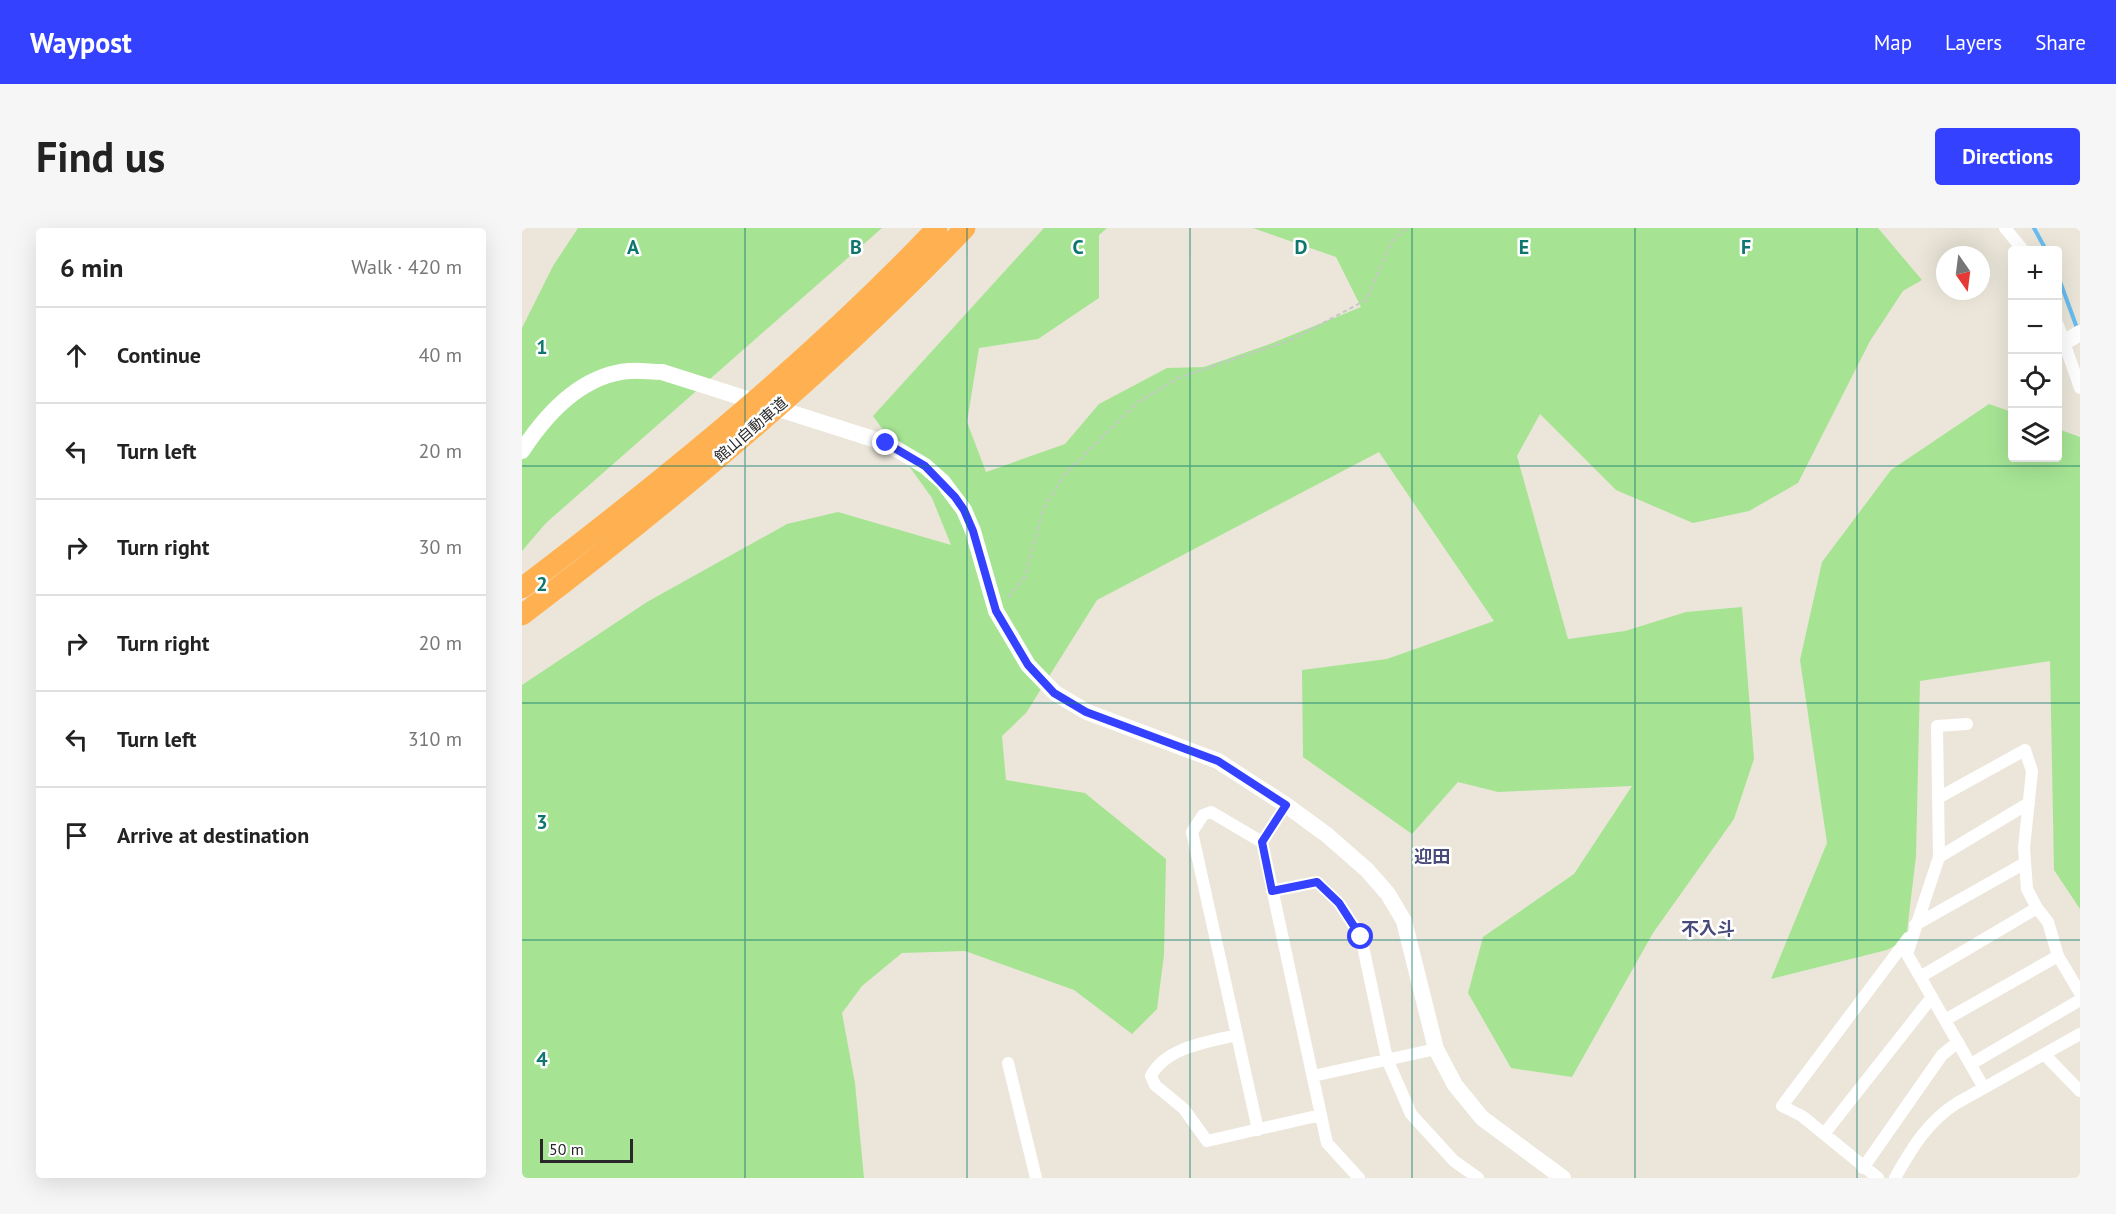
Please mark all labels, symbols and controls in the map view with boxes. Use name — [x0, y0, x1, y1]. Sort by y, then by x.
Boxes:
text: Waypost — [30, 24, 132, 61]
text: Map — [1874, 29, 1912, 56]
text: Layers — [1945, 29, 2002, 56]
text: Share — [2035, 29, 2086, 56]
button: Directions — [1935, 128, 2080, 185]
text: Find us — [36, 129, 165, 184]
text: A — [627, 234, 640, 260]
text: B — [850, 234, 862, 260]
text: C — [1072, 234, 1084, 260]
text: D — [1295, 234, 1308, 260]
text: E — [1519, 234, 1529, 260]
text: F — [1741, 234, 1751, 260]
north arrow — [1936, 246, 1990, 300]
map controls — [2008, 246, 2062, 462]
button: + — [2008, 246, 2062, 300]
text: 6 min — [60, 251, 123, 284]
text: Walk · 420 m — [351, 254, 462, 280]
button: − — [2008, 300, 2062, 354]
text: 1 — [536, 334, 548, 360]
icon: ahead — [60, 339, 93, 372]
text: Continue — [117, 341, 201, 369]
text: 40 m — [419, 342, 462, 368]
button: locate — [2008, 354, 2062, 408]
street label: 館山自動車道 — [710, 393, 791, 466]
button: layers — [2008, 408, 2062, 462]
route end — [872, 429, 898, 455]
icon: left — [60, 435, 93, 468]
text: Turn left — [117, 437, 197, 465]
text: 20 m — [419, 438, 462, 464]
icon: right — [60, 531, 93, 564]
text: Turn right — [117, 533, 209, 561]
text: 30 m — [419, 534, 462, 560]
text: 2 — [536, 571, 548, 597]
icon: right — [60, 627, 93, 660]
text: Turn right — [117, 629, 209, 657]
text: 20 m — [419, 630, 462, 656]
icon: left — [60, 723, 93, 756]
text: Turn left — [117, 725, 197, 753]
text: 310 m — [408, 726, 462, 752]
text: 3 — [536, 809, 548, 835]
icon: arrive — [60, 819, 93, 852]
text: Arrive at destination — [117, 821, 309, 849]
district label: 迎田 — [1414, 845, 1450, 868]
district label: 不入斗 — [1681, 917, 1735, 940]
route start — [1347, 923, 1373, 949]
text: 4 — [536, 1046, 548, 1072]
scale bar — [540, 1136, 633, 1164]
text: 50 m — [549, 1139, 584, 1159]

